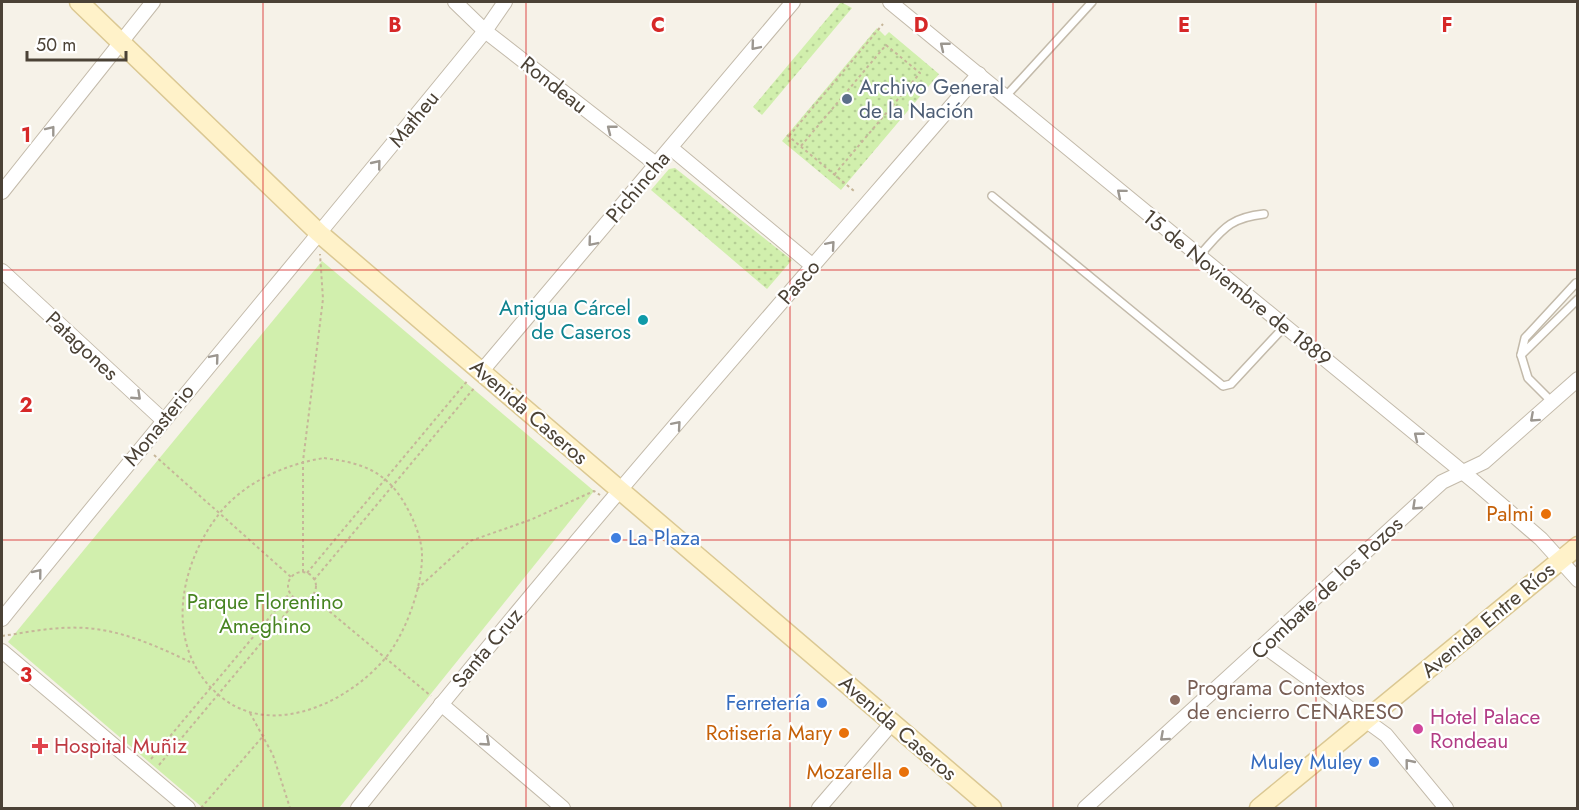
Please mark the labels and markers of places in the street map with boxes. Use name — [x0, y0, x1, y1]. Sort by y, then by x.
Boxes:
place label: Archivo General de la Nación — [859, 72, 1004, 126]
marker: Archivo General de la Nación — [840, 92, 854, 106]
place label: Antigua Cárcel de Caseros — [499, 293, 631, 347]
marker: Antigua Cárcel de Caseros — [636, 313, 650, 327]
place label: Palmi — [1486, 499, 1534, 529]
marker: Palmi — [1539, 507, 1553, 521]
place label: La Plaza — [628, 523, 700, 553]
marker: La Plaza — [609, 531, 623, 545]
place label: Programa Contextos de encierro CENARESO — [1187, 673, 1404, 727]
place label: Ferretería — [726, 688, 810, 718]
marker: Programa Contextos de encierro CENARESO — [1168, 693, 1182, 707]
marker: Ferretería — [815, 696, 829, 710]
place label: Hotel Palace Rondeau — [1430, 702, 1540, 756]
place label: Rotisería Mary — [706, 718, 833, 748]
marker: Hotel Palace Rondeau — [1411, 722, 1425, 736]
marker: Rotisería Mary — [837, 726, 851, 740]
place label: Hospital Muñiz — [54, 731, 187, 761]
marker: Hospital Muñiz — [31, 737, 49, 755]
place label: Muley Muley — [1250, 747, 1363, 777]
marker: Muley Muley — [1367, 755, 1381, 769]
place label: Mozarella — [807, 757, 892, 787]
marker: Mozarella — [897, 765, 911, 779]

